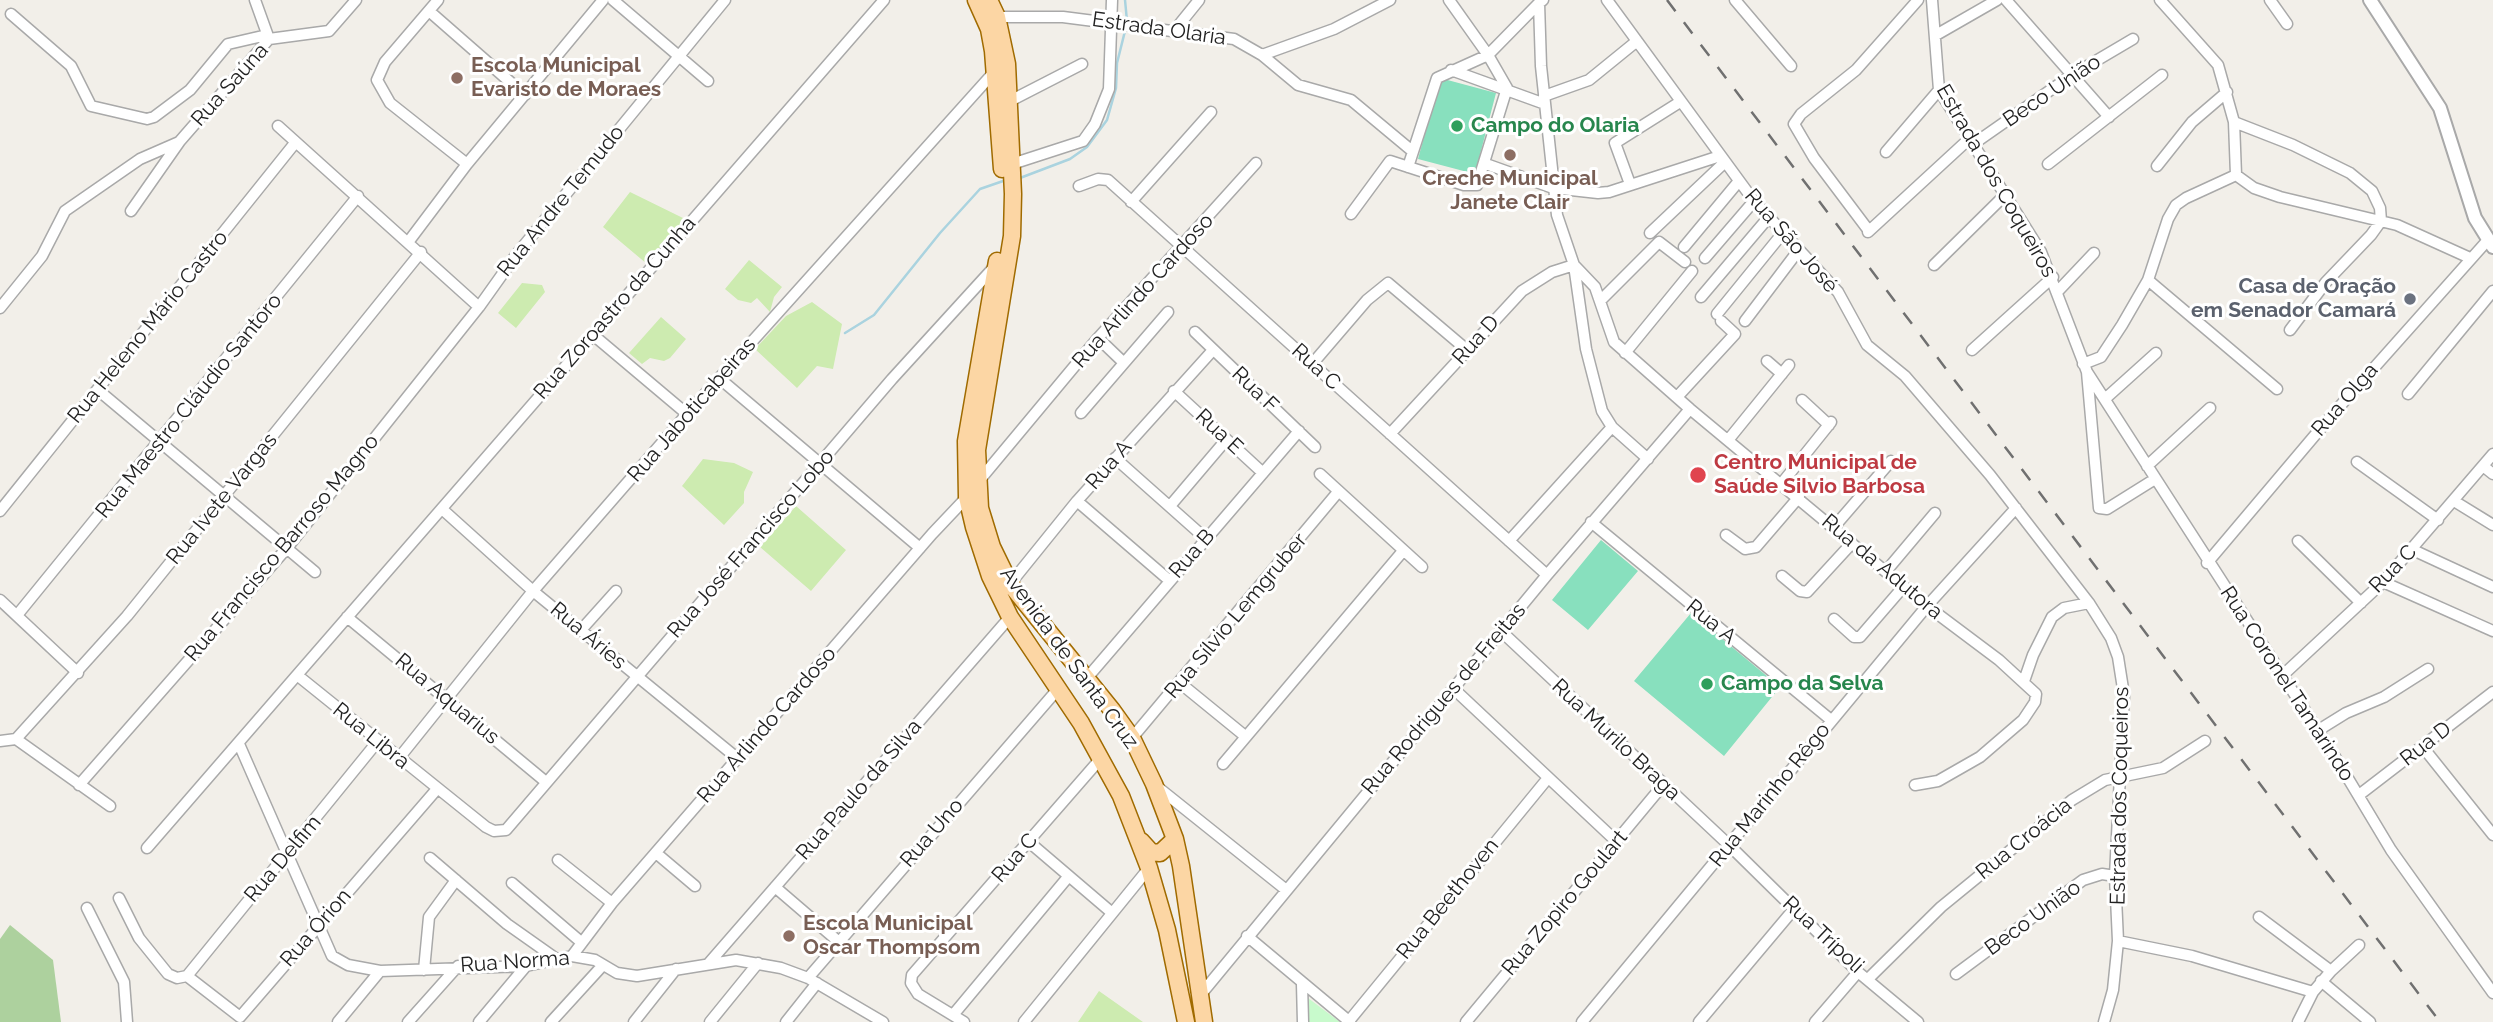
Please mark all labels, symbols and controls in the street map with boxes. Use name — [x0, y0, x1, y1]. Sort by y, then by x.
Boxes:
street label: Estrada Olaria — [1090, 7, 1228, 51]
street label: Rua Saúna — [186, 38, 274, 132]
street label: Beco União — [1998, 49, 2106, 133]
place label: Escola Municipal Evaristo de Moraes — [471, 53, 661, 103]
marker: Escola Municipal Evaristo de Moraes — [449, 70, 465, 86]
street label: Estrada dos Coqueiros — [1930, 80, 2062, 282]
place label: Campo do Olaria — [1471, 113, 1640, 139]
marker: Campo do Olaria — [1449, 118, 1465, 134]
street label: Rua Andre Temudo — [492, 120, 630, 282]
marker: Creche Municipal Janete Clair — [1502, 147, 1518, 163]
place label: Creche Municipal Janete Clair — [1422, 166, 1598, 216]
street label: Rua São José — [1739, 184, 1843, 298]
street label: Rua Arlindo Cardoso — [1067, 209, 1219, 373]
street label: Rua Zoroastro da Cunha — [529, 211, 701, 405]
street label: Rua Heleno Mário Castro — [62, 226, 234, 428]
place label: Casa de Oração em Senador Camará — [2191, 274, 2396, 324]
street label: Rua Maestro Cláudio Santoro — [91, 289, 287, 523]
marker: Casa de Oração em Senador Camará — [2402, 291, 2418, 307]
street label: Rua D — [1447, 310, 1505, 370]
street label: Rua Jaboticabeiras — [623, 333, 761, 487]
street label: Rua C — [1286, 338, 1346, 396]
street label: Rua Olga — [2306, 358, 2384, 442]
street label: Rua F — [1226, 362, 1284, 418]
street label: Rua E — [1190, 404, 1248, 460]
street label: Rua Ivete Vargas — [161, 428, 283, 570]
street label: Rua Francisco Barroso Magno — [180, 429, 384, 667]
street label: Rua A — [1081, 435, 1137, 495]
street label: Rua José Francisco Lobo — [662, 445, 840, 643]
place label: Centro Municipal de Saúde Silvio Barbosa — [1714, 450, 1925, 500]
marker: Centro Municipal de Saúde Silvio Barbosa — [1688, 465, 1708, 485]
street label: Rua da Adutora — [1816, 509, 1948, 625]
street label: Rua B — [1164, 524, 1220, 584]
street label: Rua Sílvio Lemgruber — [1159, 528, 1313, 704]
street label: Rua C — [2364, 540, 2422, 598]
street label: Avenida de Santa Cruz — [994, 562, 1144, 754]
street label: Rua Coronel Tamarindo — [2214, 582, 2360, 786]
street label: Rua A — [1681, 594, 1741, 650]
street label: Rua Áries — [545, 597, 631, 675]
street label: Rua Rodrigues de Freitas — [1357, 598, 1531, 800]
street label: Rua Arlindo Cardoso — [692, 642, 842, 808]
street label: Rua Aquarius — [390, 648, 504, 750]
place label: Campo da Selva — [1721, 671, 1884, 697]
street label: Rua Murilo Braga — [1547, 674, 1685, 806]
marker: Campo da Selva — [1699, 676, 1715, 692]
street label: Estrada dos Coqueiros — [2105, 687, 2135, 905]
street label: Rua Libra — [328, 697, 414, 775]
street label: Rua Paulo da Silva — [791, 715, 927, 865]
street label: Rua D — [2395, 716, 2457, 772]
street label: Rua Marinho Rêgo — [1704, 718, 1836, 872]
street label: Rua Uno — [895, 793, 969, 873]
street label: Rua Croácia — [1971, 793, 2077, 885]
street label: Rua Delfim — [239, 810, 327, 908]
street label: Rua Zopiro Goulart — [1497, 825, 1633, 981]
street label: Rua C — [987, 828, 1043, 888]
street label: Rua Beethoven — [1392, 834, 1504, 964]
street label: Beco União — [1980, 875, 2086, 961]
street label: Rua Órion — [275, 884, 357, 972]
street label: Rua Trípoli — [1777, 891, 1869, 979]
place label: Escola Municipal Oscar Thompsom — [803, 911, 980, 961]
marker: Escola Municipal Oscar Thompsom — [781, 928, 797, 944]
street label: Rua Norma — [460, 946, 570, 978]

